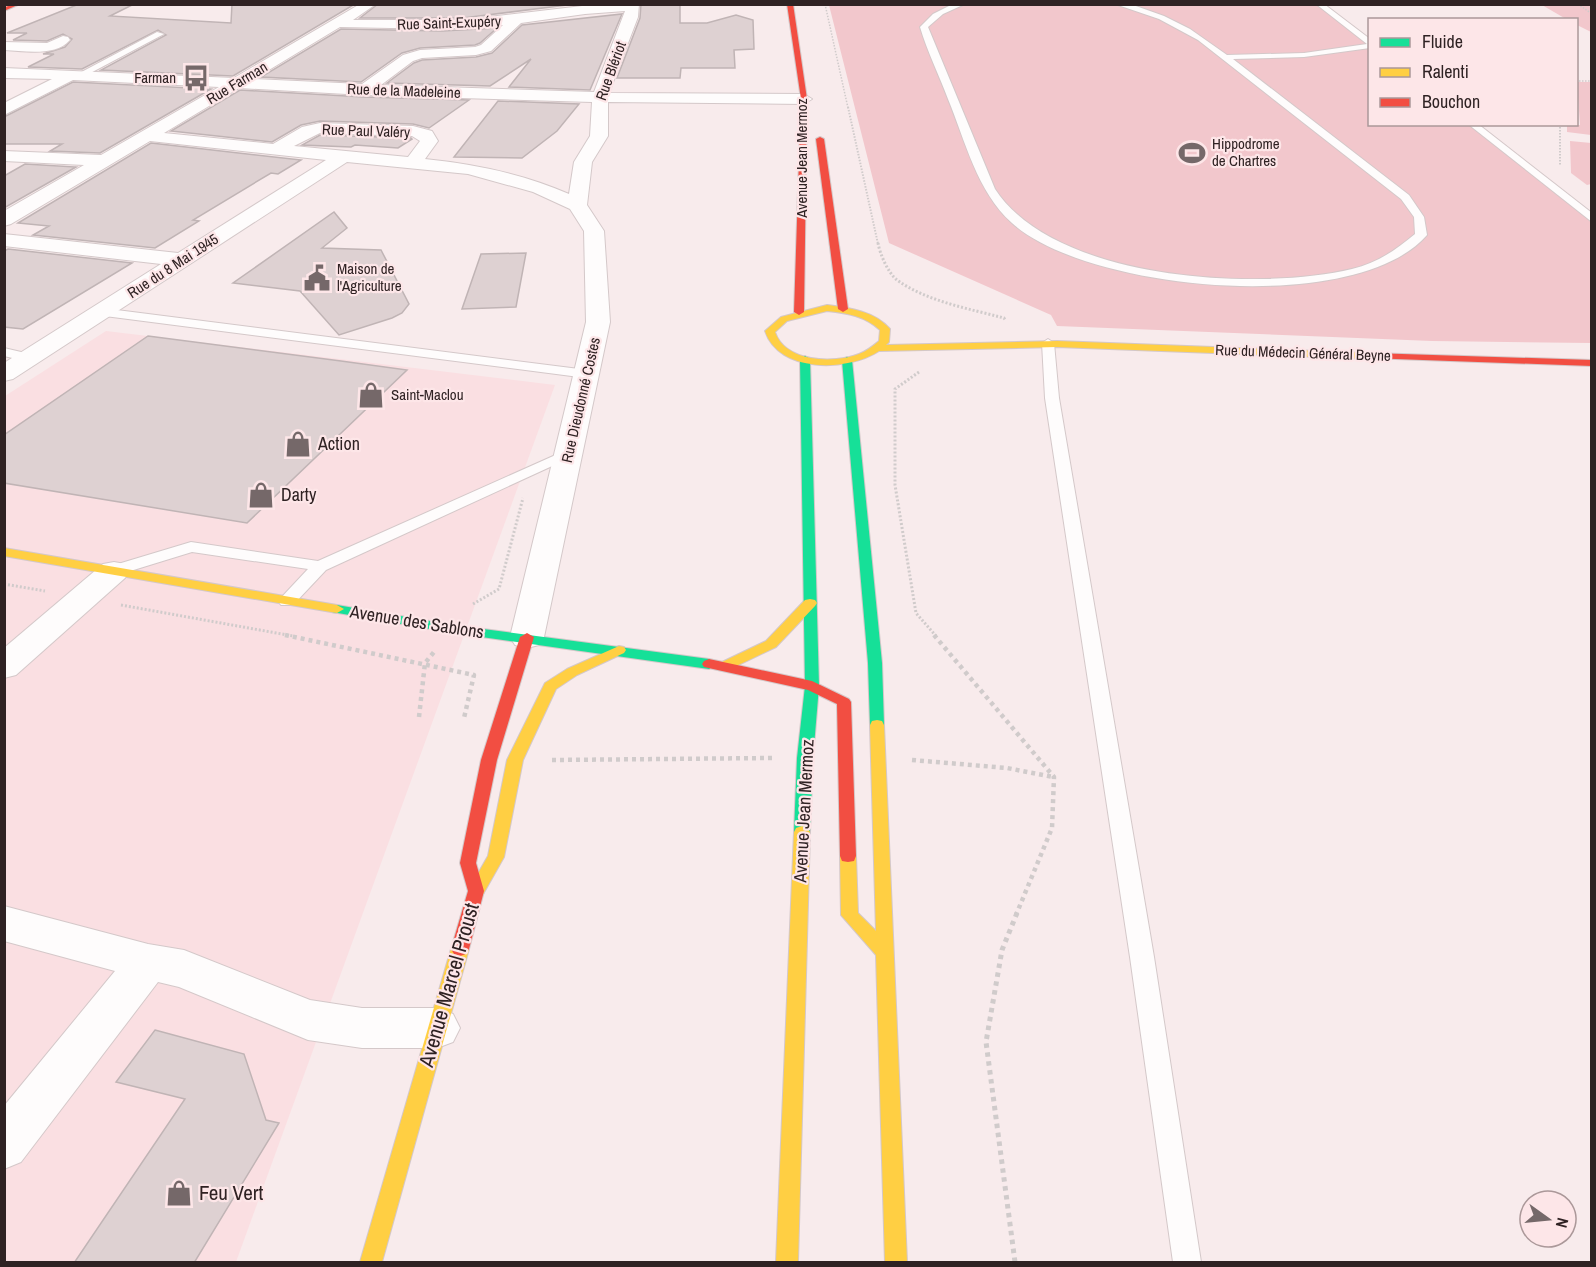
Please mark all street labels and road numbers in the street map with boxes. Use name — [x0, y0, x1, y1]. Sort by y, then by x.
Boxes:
street label: Rue Saint-Exupéry — [397, 10, 502, 35]
street label: Rue Blériot — [590, 38, 631, 103]
street label: Rue Farman — [202, 56, 271, 109]
street label: Rue de la Madeleine — [347, 78, 461, 103]
street label: Avenue Jean Mermoz — [791, 98, 812, 219]
street label: Rue Paul Valéry — [322, 118, 411, 143]
street label: Rue du 8 Mai 1945 — [123, 228, 222, 303]
street label: Rue Dieudonné Costes — [556, 335, 605, 465]
street label: Rue du Médecin Général Beyne — [1215, 339, 1391, 366]
street label: Avenue des Sablons — [347, 598, 486, 644]
street label: Avenue Jean Mermoz — [787, 739, 820, 884]
street label: Avenue Marcel Proust — [411, 899, 486, 1071]

